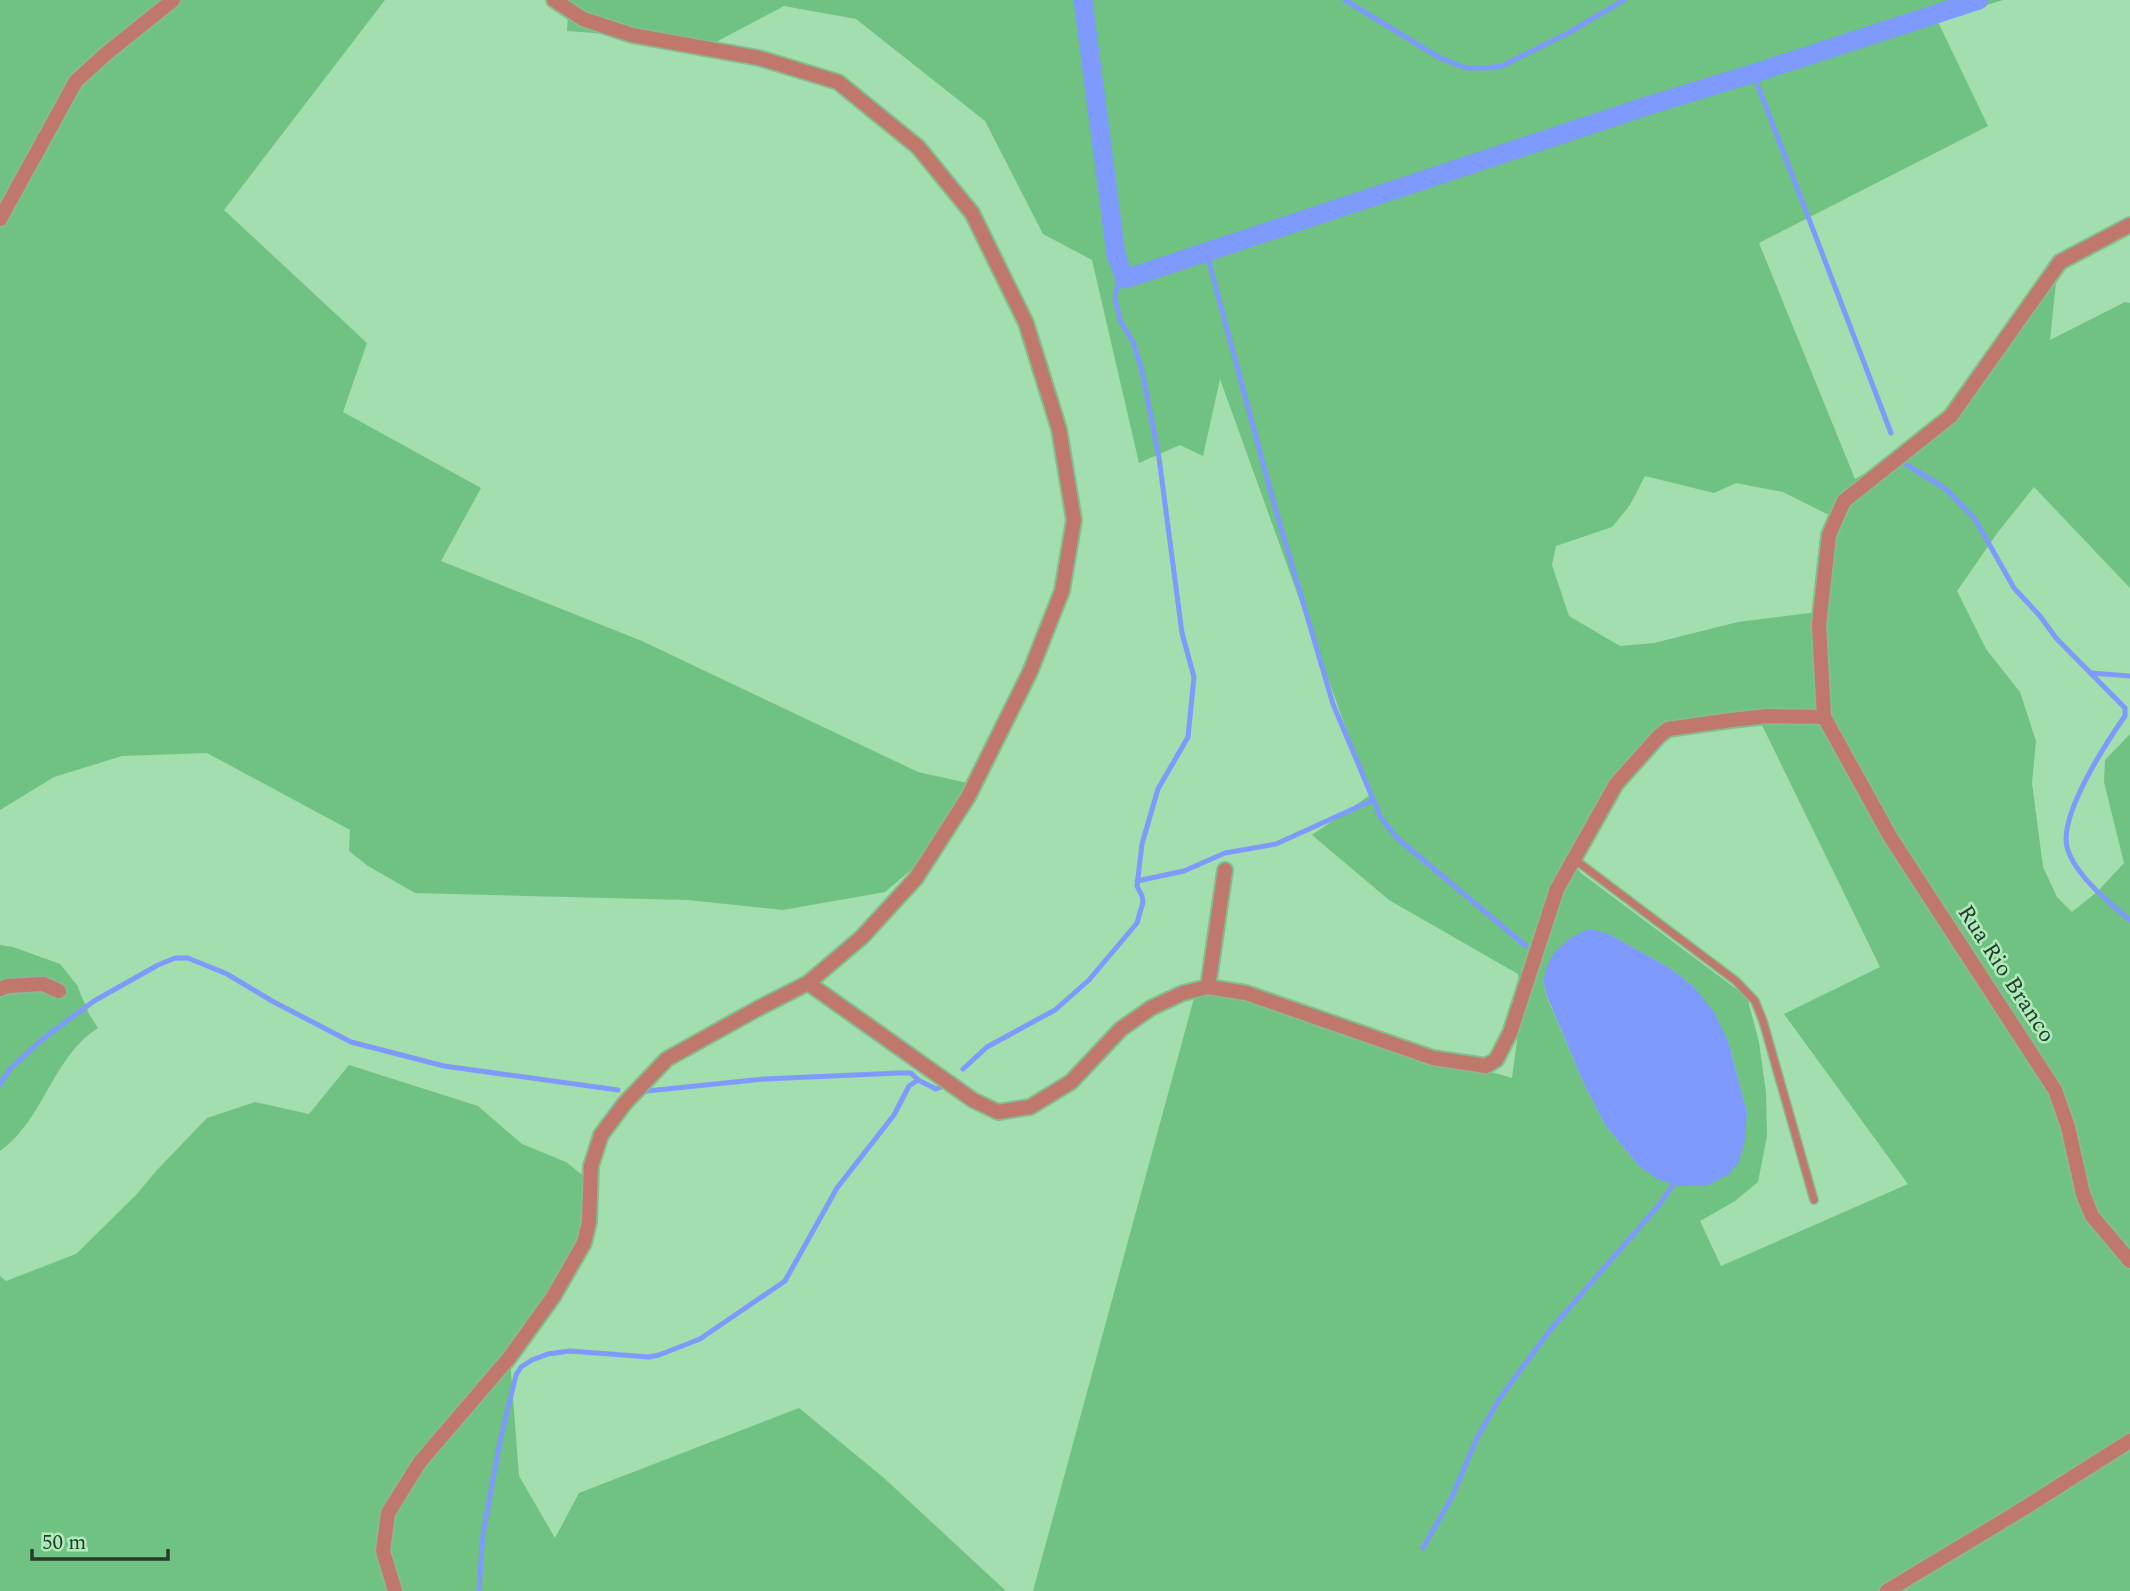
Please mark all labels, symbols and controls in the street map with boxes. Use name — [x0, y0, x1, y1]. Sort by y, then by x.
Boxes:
street label: Rua Rio Branco — [1948, 898, 2064, 1050]
scale bar — [32, 1518, 168, 1562]
text: 50 m — [42, 1527, 86, 1559]

